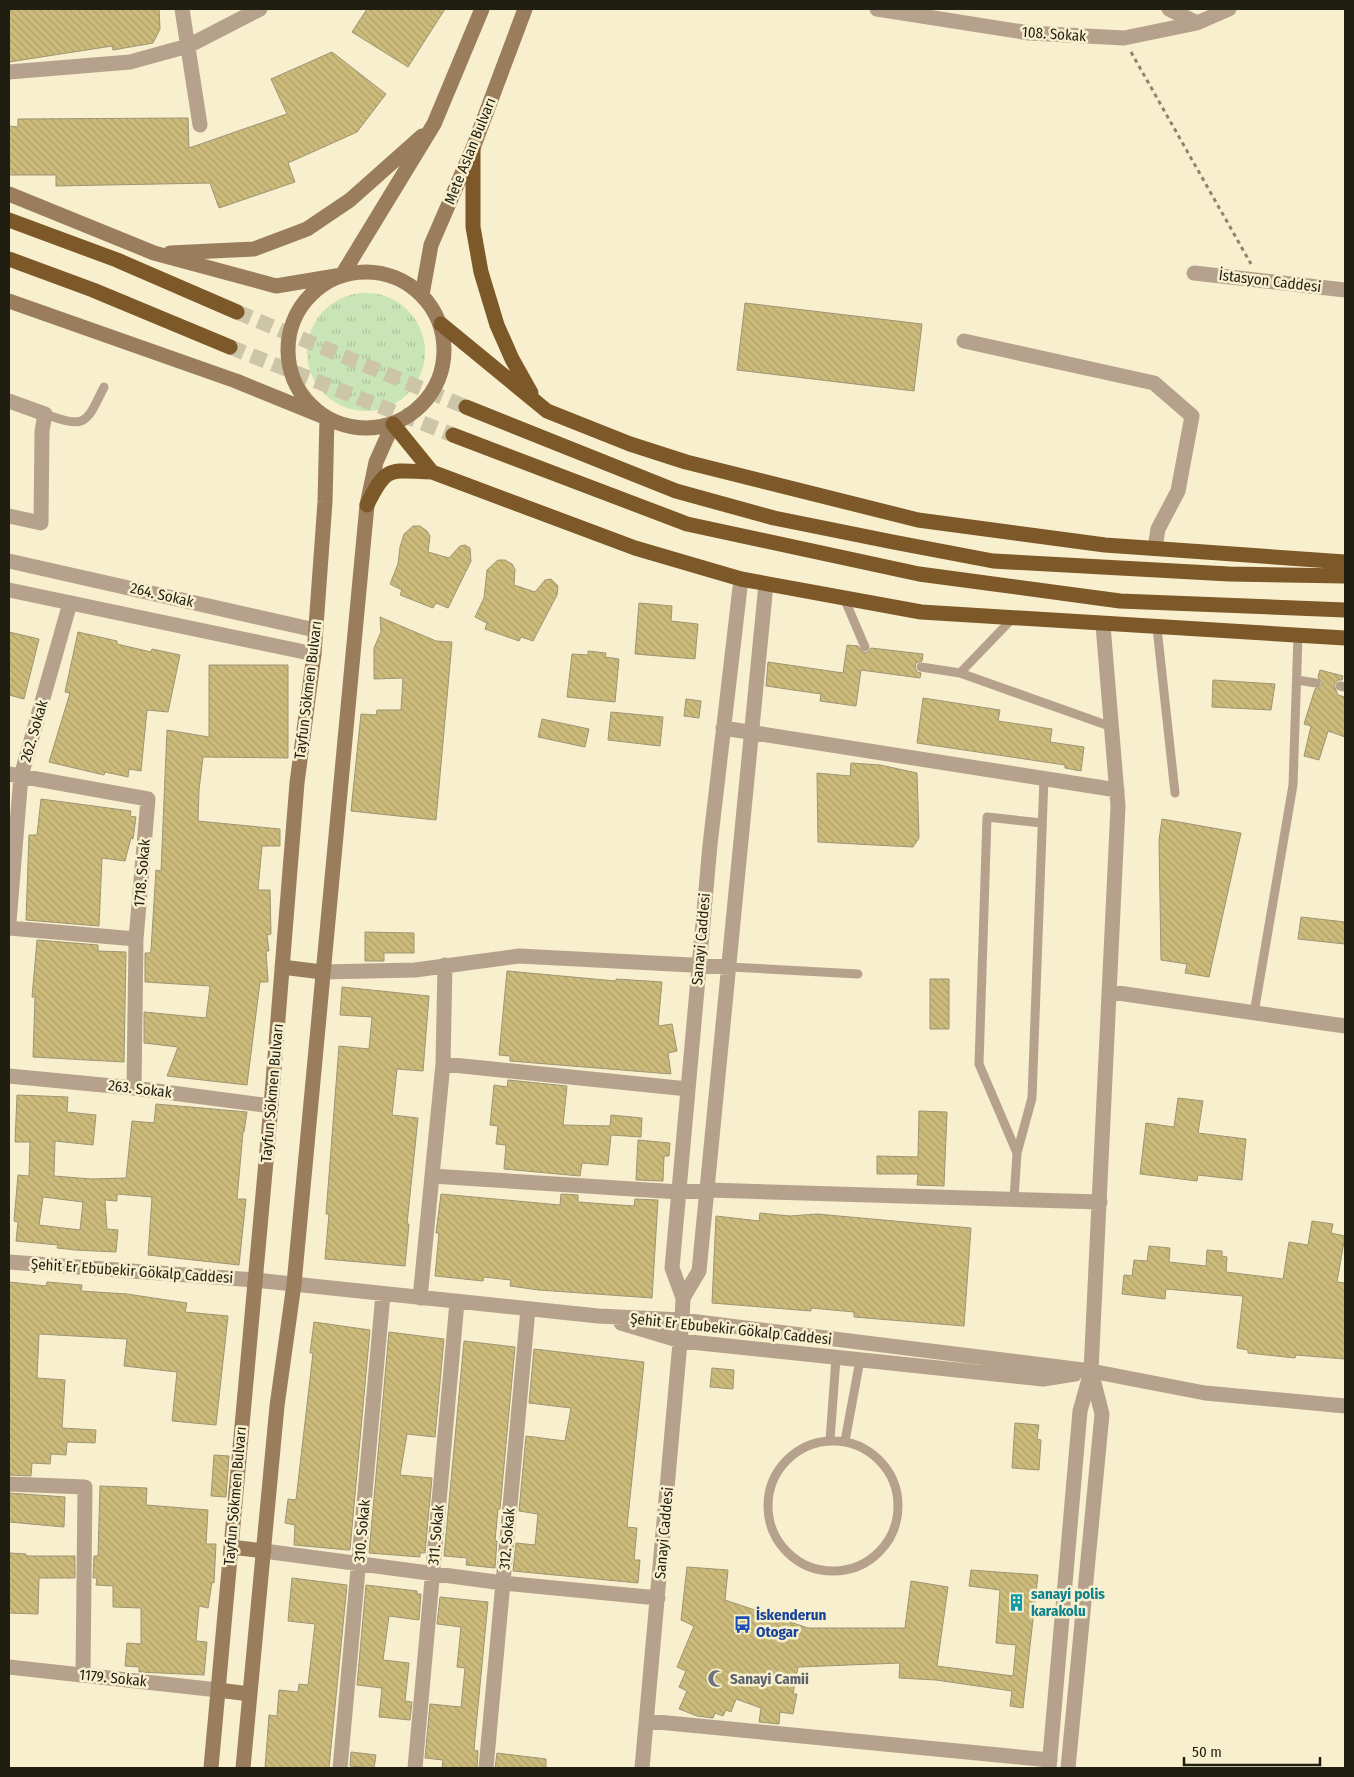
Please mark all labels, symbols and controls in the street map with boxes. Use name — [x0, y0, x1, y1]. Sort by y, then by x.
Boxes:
street label: 108. Sokak — [1021, 23, 1087, 45]
street label: Mete Aslan Bulvarı — [440, 95, 500, 207]
street label: İstasyon Caddesi — [1218, 266, 1322, 296]
street label: 264. Sokak — [129, 579, 195, 611]
street label: Tayfun Sökmen Bulvarı — [291, 620, 325, 760]
street label: 262. Sokak — [17, 698, 51, 764]
street label: 1718. Sokak — [130, 838, 154, 908]
street label: Sanayi Caddesi — [688, 892, 714, 986]
street label: Tayfun Sökmen Bulvarı — [257, 1023, 287, 1163]
street label: 263. Sokak — [107, 1076, 173, 1102]
street label: Şehit Er Ebubekir Gökalp Caddesi — [30, 1255, 234, 1287]
street label: Şehit Er Ebubekir Gökalp Caddesi — [629, 1309, 833, 1349]
street label: Tayfun Sökmen Bulvarı — [220, 1426, 250, 1566]
street label: Sanayi Caddesi — [651, 1486, 677, 1580]
street label: 310. Sokak — [350, 1499, 374, 1563]
street label: 311. Sokak — [424, 1504, 448, 1566]
street label: 312. Sokak — [495, 1507, 519, 1571]
place label: sanayi polis karakolu — [1031, 1585, 1105, 1620]
building icon: sanayi polis karakolu — [1007, 1593, 1027, 1613]
place label: İskenderun Otogar — [756, 1606, 827, 1641]
bus stop icon: İskenderun Otogar — [732, 1614, 752, 1634]
street label: 1179. Sokak — [78, 1666, 148, 1690]
mosque icon: Sanayi Camii — [706, 1669, 726, 1689]
place label: Sanayi Camii — [730, 1670, 809, 1688]
scale bar — [1184, 1734, 1320, 1766]
text: 50 m — [1192, 1743, 1222, 1761]

